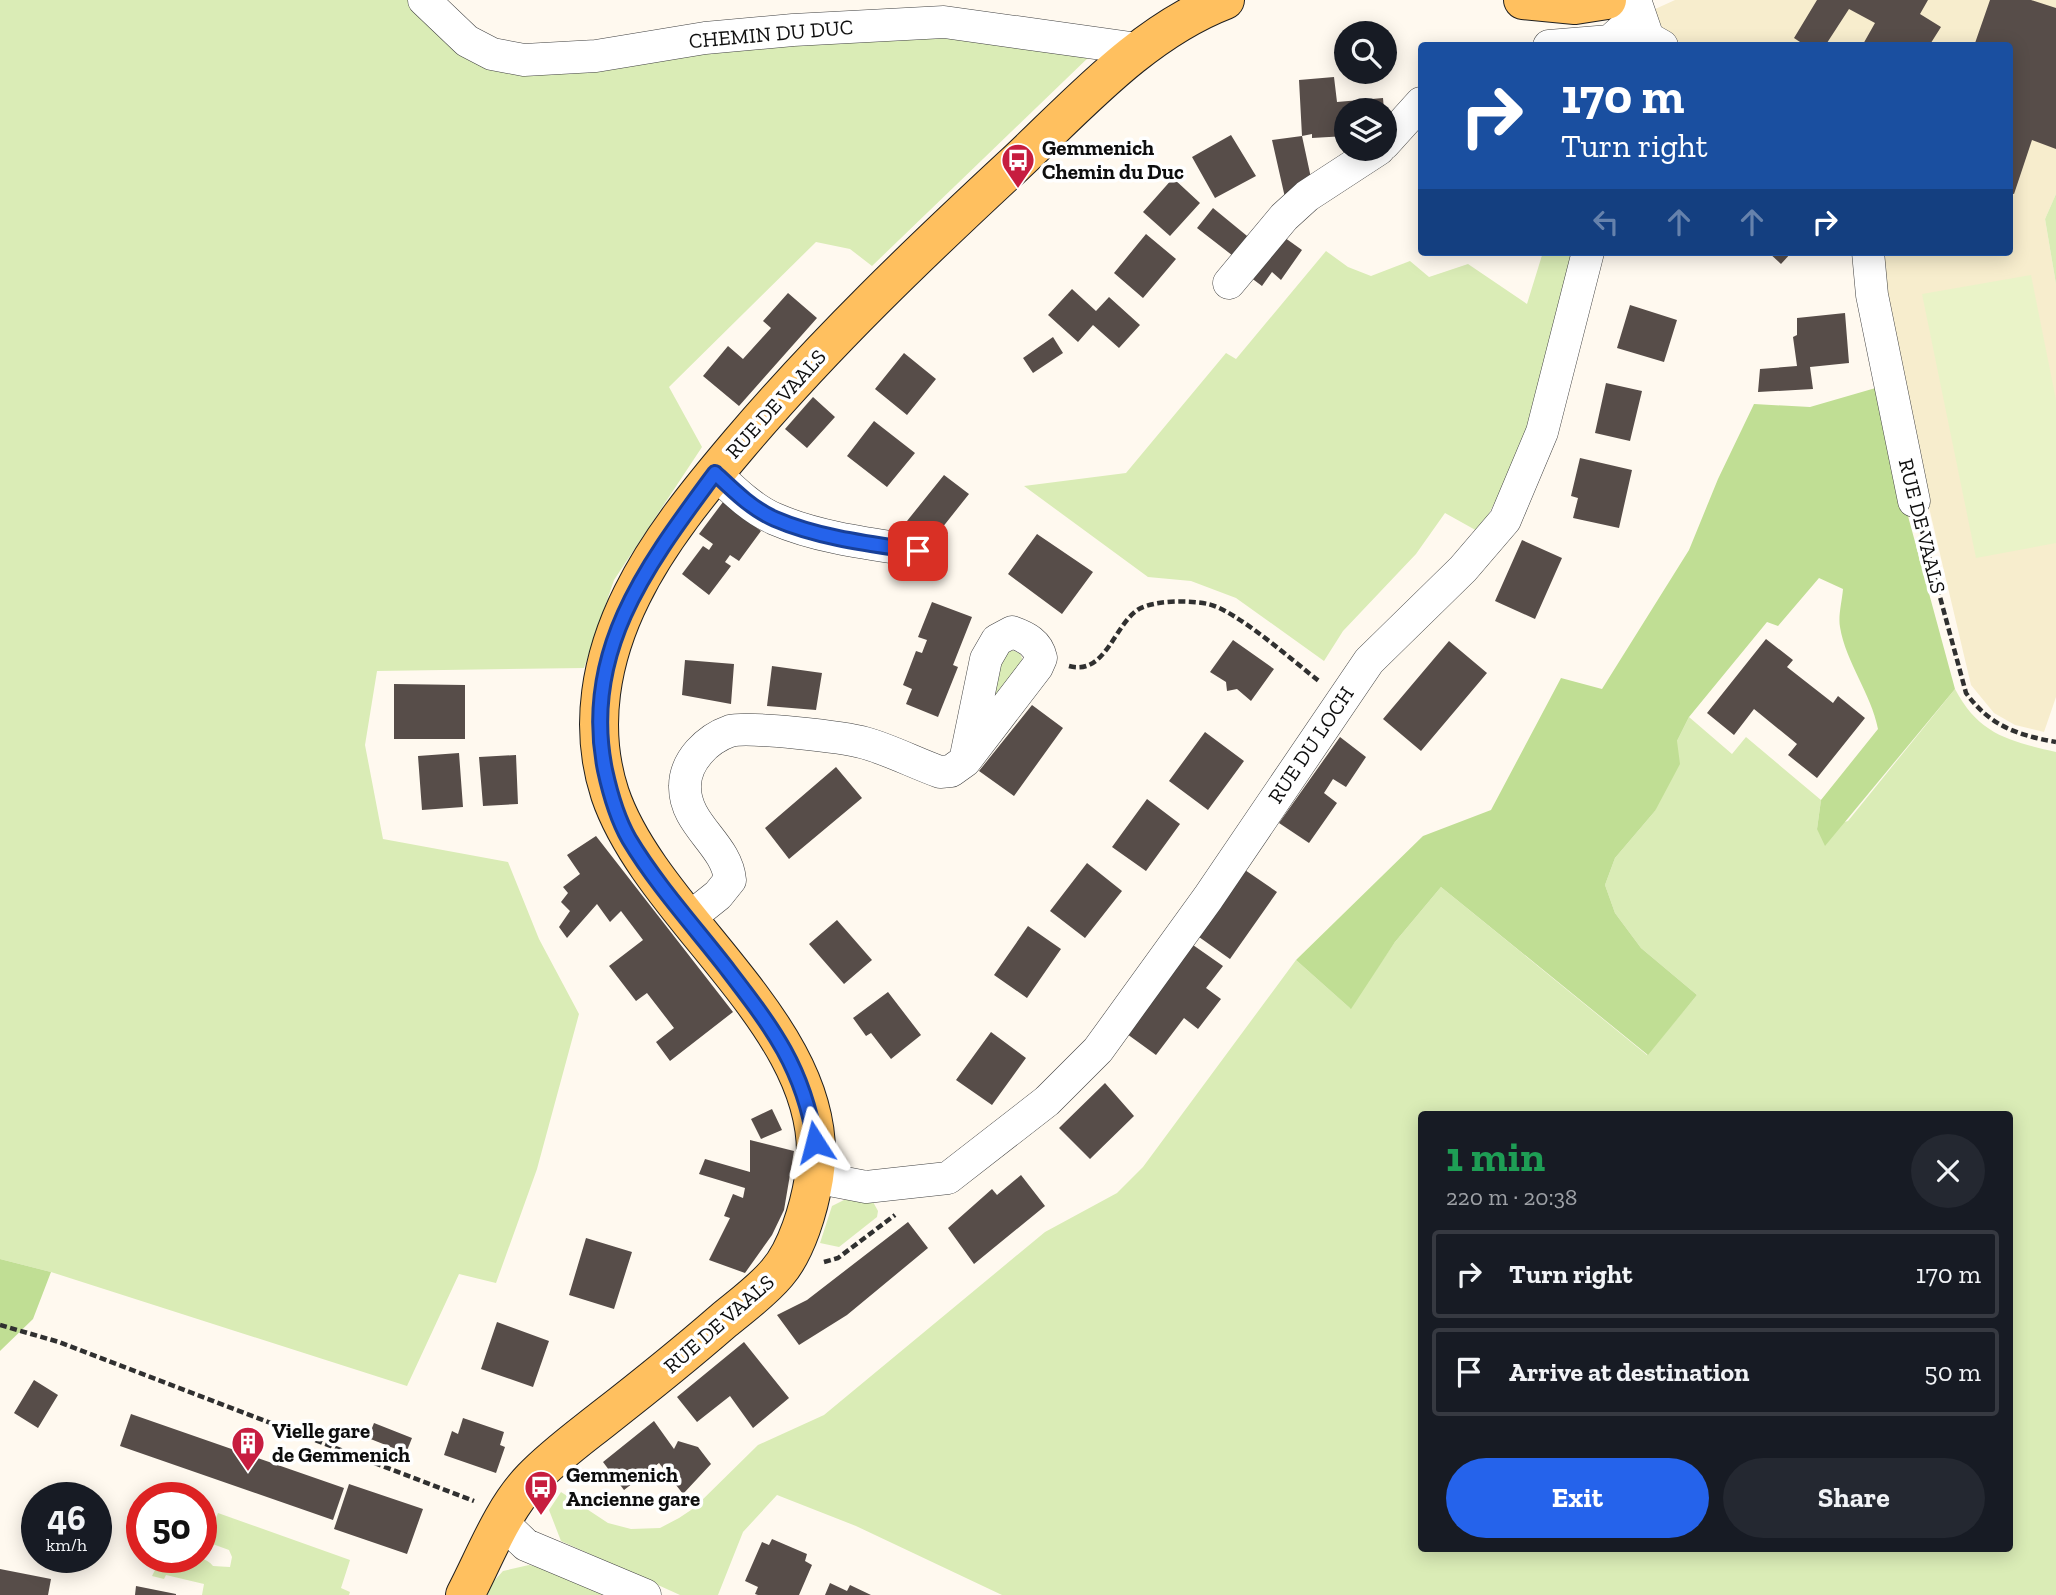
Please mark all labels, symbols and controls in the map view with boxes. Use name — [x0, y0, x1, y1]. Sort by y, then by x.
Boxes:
street label: CHEMIN DU DUC — [688, 14, 854, 53]
map controls — [1334, 21, 1397, 161]
button: search — [1334, 21, 1397, 84]
text: 170 m — [1561, 67, 1684, 126]
icon: right — [1446, 70, 1537, 161]
button: layers — [1334, 98, 1397, 161]
text: Turn right — [1561, 127, 1708, 165]
place label: Gemmenich Chemin du Duc — [1042, 135, 1184, 184]
bus stop icon: Gemmenich Chemin du Duc — [999, 141, 1037, 190]
icon: left — [1587, 203, 1625, 241]
icon: ahead — [1660, 203, 1698, 241]
icon: ahead — [1733, 203, 1771, 241]
icon: right — [1806, 203, 1844, 241]
street label: RUE DE VAALS — [720, 344, 831, 463]
street label: RUE DE VAALS — [1894, 456, 1951, 596]
pin — [888, 521, 948, 581]
icon: arrive — [899, 532, 937, 570]
street label: RUE DU LOCH — [1262, 682, 1359, 808]
position arrow — [778, 1105, 852, 1179]
text: 1 min — [1446, 1131, 1545, 1182]
button: close — [1911, 1134, 1985, 1208]
text: 220 m · 20:38 — [1446, 1183, 1577, 1211]
icon: right — [1450, 1255, 1488, 1293]
text: Turn right — [1509, 1258, 1632, 1290]
text: 170 m — [1916, 1258, 1981, 1290]
street label: RUE DE VAALS — [658, 1269, 779, 1378]
icon: arrive — [1450, 1353, 1488, 1391]
text: Arrive at destination — [1509, 1356, 1749, 1388]
text: 50 m — [1924, 1356, 1981, 1388]
place label: Vielle gare de Gemmenich — [272, 1418, 410, 1467]
building icon: Vielle gare de Gemmenich — [229, 1424, 267, 1473]
button: Exit — [1446, 1458, 1709, 1538]
button: Share — [1723, 1458, 1985, 1538]
place label: Gemmenich Ancienne gare — [566, 1462, 700, 1511]
bus stop icon: Gemmenich Ancienne gare — [522, 1468, 560, 1517]
speed limit sign: 50 — [126, 1482, 217, 1573]
text: 46 — [47, 1497, 86, 1539]
text: km/h — [46, 1534, 87, 1556]

